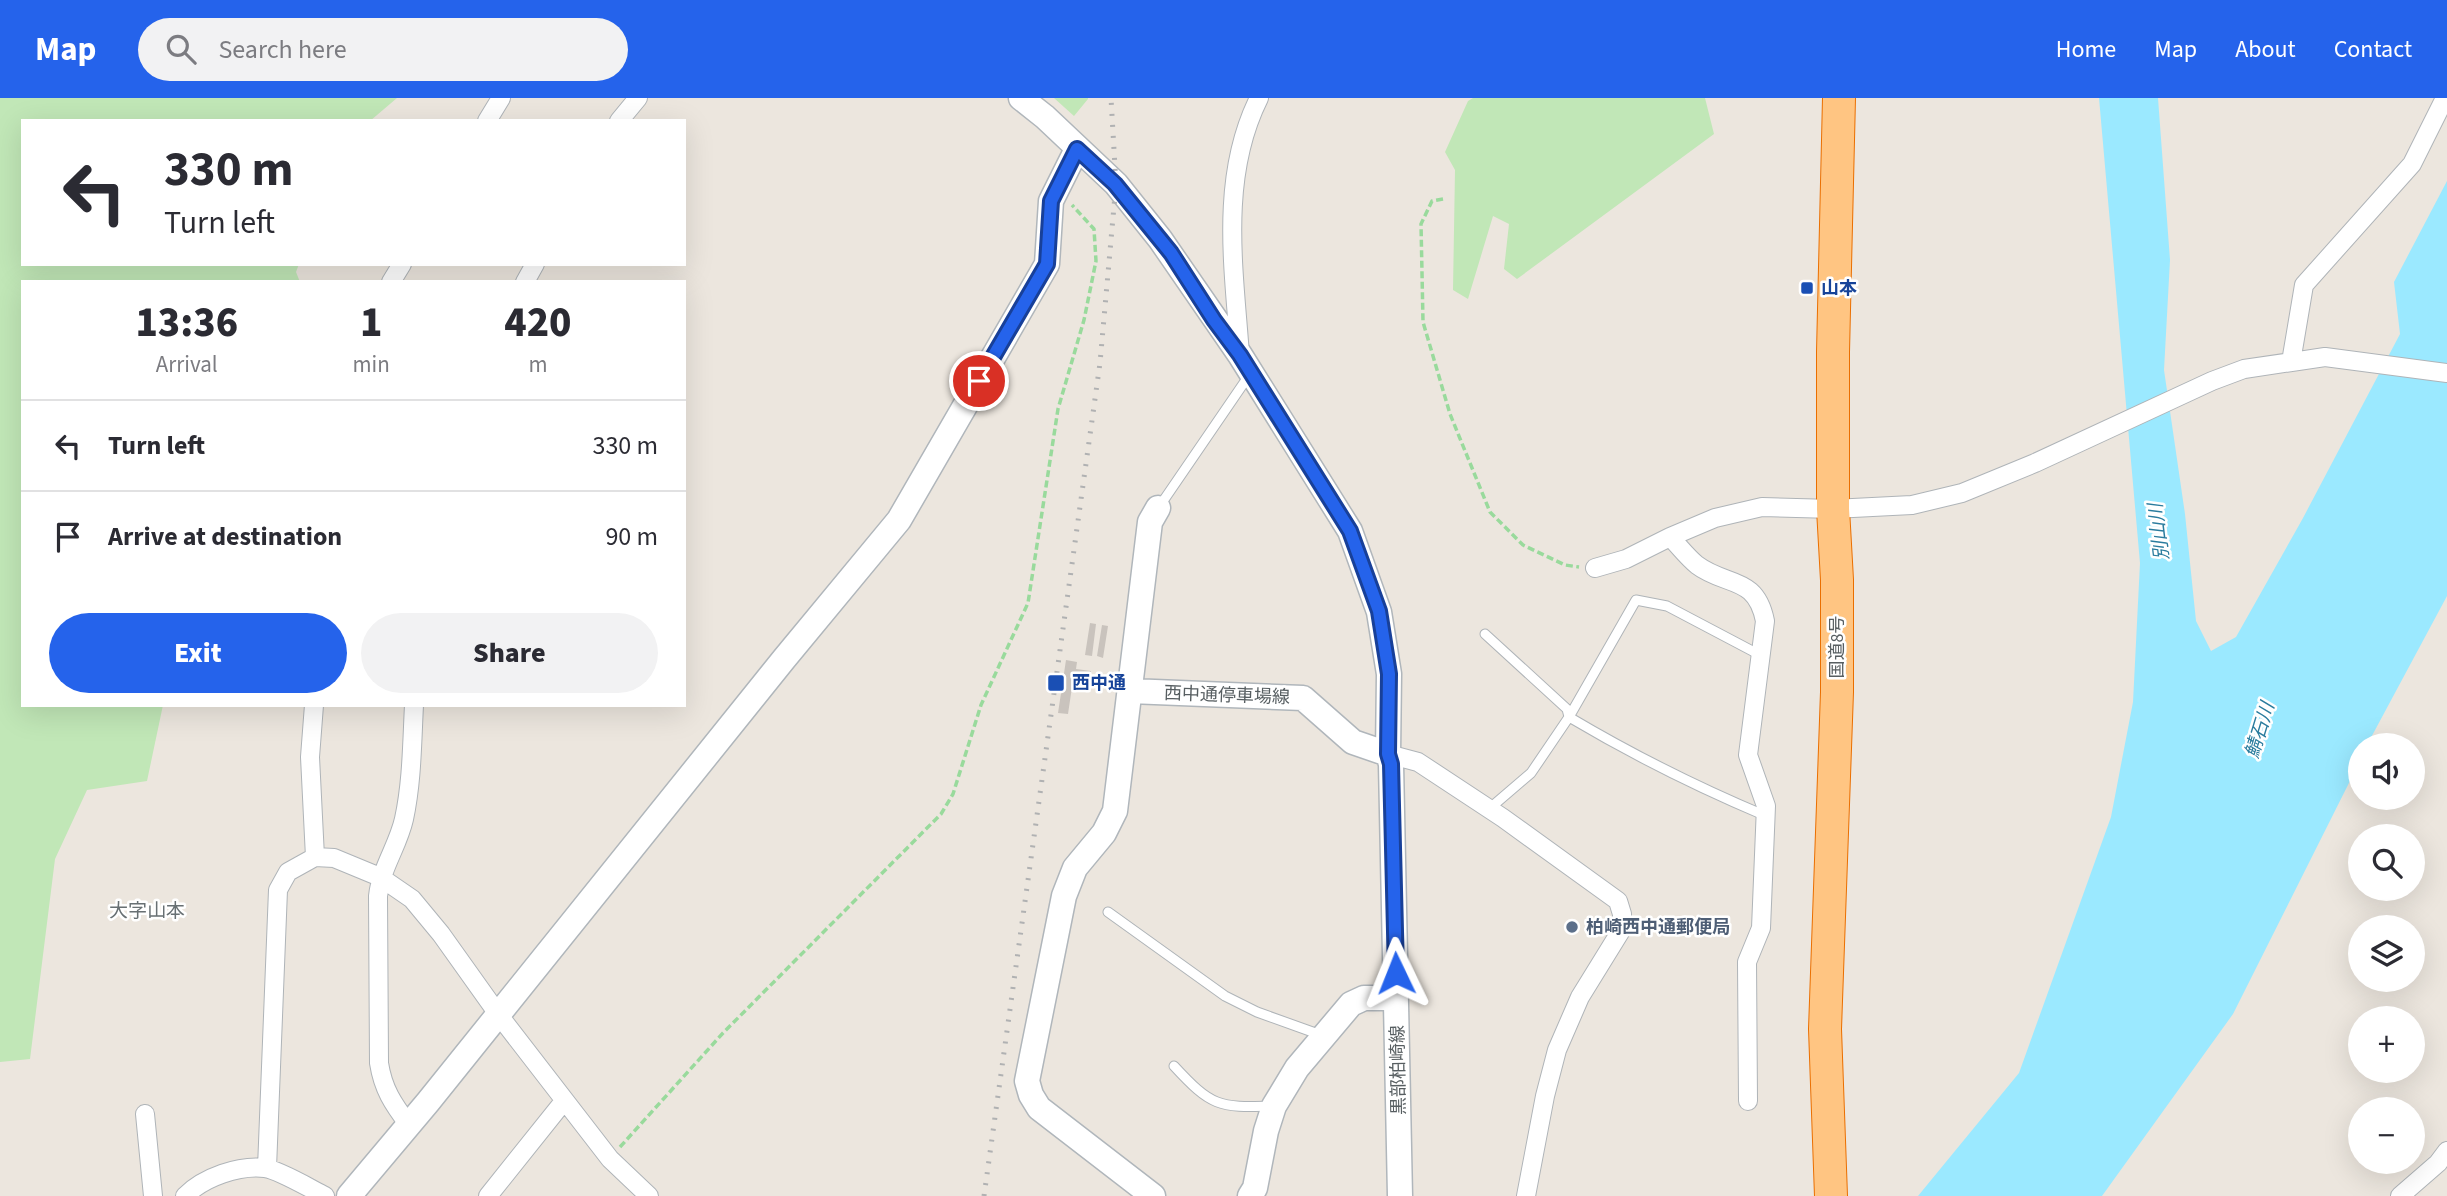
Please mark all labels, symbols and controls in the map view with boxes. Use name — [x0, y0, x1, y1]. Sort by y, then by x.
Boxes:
search box — [138, 18, 628, 81]
text: Map — [35, 26, 96, 73]
icon: search — [162, 30, 200, 68]
text: Search here — [218, 31, 347, 68]
text: Home — [2056, 32, 2116, 67]
text: Map — [2154, 32, 2197, 67]
text: About — [2235, 32, 2296, 67]
text: Contact — [2334, 32, 2412, 67]
text: 330 m — [164, 135, 293, 205]
icon: left — [49, 147, 140, 238]
text: Turn left — [164, 200, 275, 246]
place label: 山本 — [1821, 276, 1857, 301]
marker: 山本 — [1799, 280, 1815, 296]
text: 13:36 — [135, 293, 238, 353]
text: 1 — [360, 293, 382, 353]
text: 420 — [504, 293, 572, 353]
text: Arrival — [156, 348, 218, 381]
text: min — [353, 348, 390, 381]
text: m — [528, 348, 547, 381]
pin — [949, 351, 1009, 411]
icon: arrive — [960, 362, 998, 400]
icon: left — [49, 427, 87, 465]
text: Turn left — [108, 427, 205, 464]
text: 330 m — [592, 427, 658, 464]
water label: 別山川 — [2142, 500, 2176, 562]
icon: arrive — [49, 518, 87, 556]
text: Arrive at destination — [108, 518, 342, 555]
text: 90 m — [605, 518, 658, 555]
button: Exit — [49, 613, 347, 693]
button: Share — [361, 613, 658, 693]
street label: 国道8号 — [1825, 616, 1850, 678]
place label: 西中通 — [1072, 671, 1126, 696]
marker: 西中通 — [1046, 673, 1066, 693]
street label: 西中通停車場線 — [1164, 681, 1290, 710]
water label: 鯖石川 — [2239, 697, 2282, 762]
map controls — [2348, 733, 2425, 1174]
button: sound — [2348, 733, 2425, 810]
button: search — [2348, 824, 2425, 901]
district label: 大字山本 — [109, 898, 185, 925]
place label: 柏崎西中通郵便局 — [1586, 915, 1730, 940]
button: layers — [2348, 915, 2425, 992]
marker: 柏崎西中通郵便局 — [1564, 919, 1580, 935]
position arrow — [1359, 936, 1433, 1010]
button: + — [2348, 1006, 2425, 1083]
street label: 黒部柏崎線 — [1385, 1025, 1412, 1115]
button: − — [2348, 1097, 2425, 1174]

